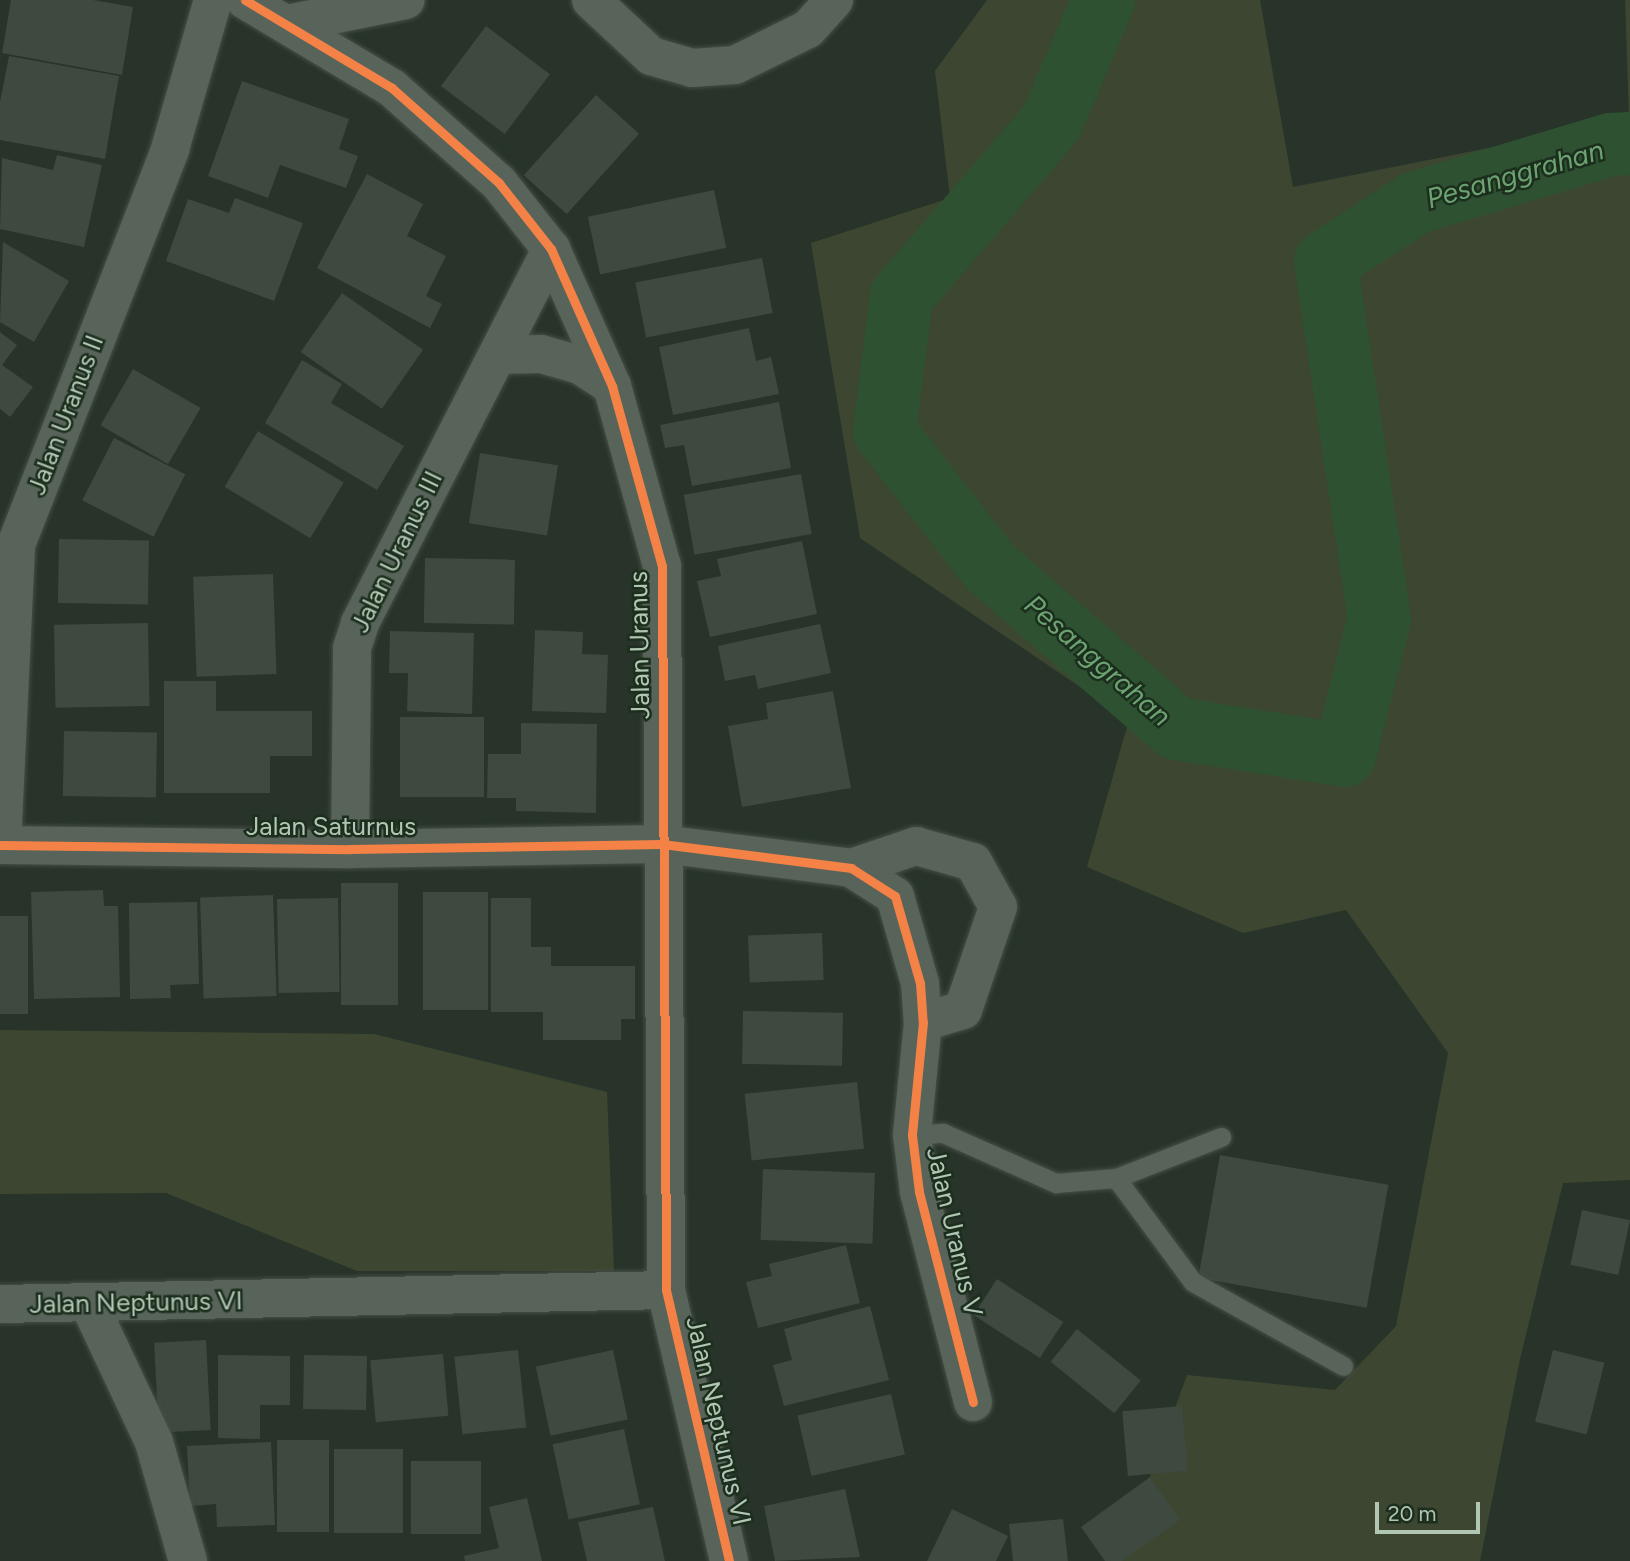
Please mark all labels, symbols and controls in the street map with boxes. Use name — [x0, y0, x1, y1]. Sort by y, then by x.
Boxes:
water label: Pesanggrahan — [1422, 133, 1608, 215]
street label: Jalan Uranus II — [21, 331, 111, 499]
street label: Jalan Uranus III — [344, 466, 450, 638]
street label: Jalan Uranus — [623, 571, 657, 719]
water label: Pesanggrahan — [1018, 587, 1178, 733]
street label: Jalan Saturnus — [246, 811, 416, 843]
street label: Jalan Uranus V — [919, 1144, 989, 1320]
street label: Jalan Neptunus VI — [29, 1286, 243, 1320]
street label: Jalan Neptunus VI — [679, 1314, 757, 1528]
scale bar — [1378, 1488, 1483, 1532]
text: 20 m — [1388, 1501, 1436, 1526]

